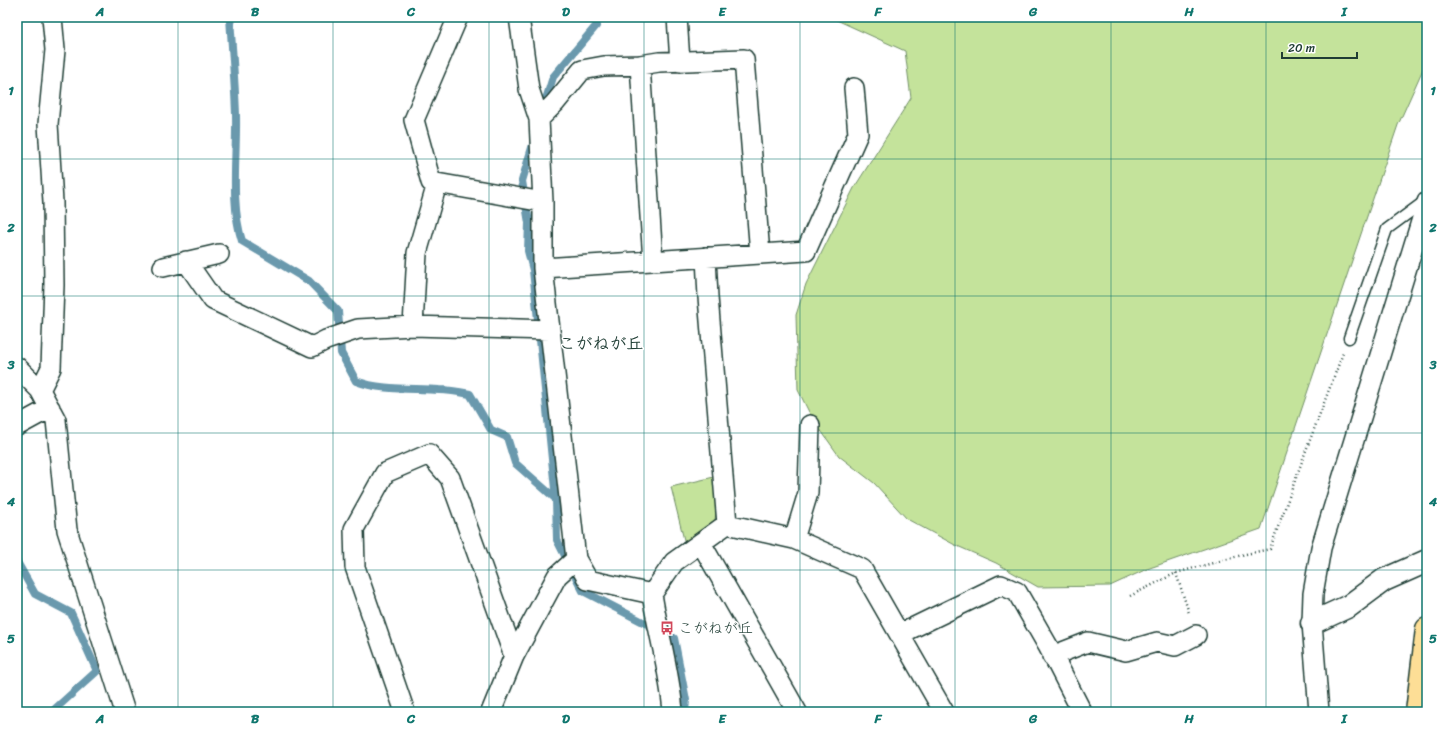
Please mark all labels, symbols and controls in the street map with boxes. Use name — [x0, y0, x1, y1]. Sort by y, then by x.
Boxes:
text: A — [95, 0, 104, 23]
text: B — [251, 0, 260, 23]
text: C — [406, 0, 416, 23]
text: D — [562, 0, 570, 23]
text: E — [718, 0, 727, 23]
text: F — [873, 0, 882, 23]
text: G — [1028, 0, 1038, 23]
text: H — [1183, 0, 1194, 23]
text: I — [1340, 0, 1348, 23]
scale bar — [1282, 34, 1357, 60]
text: 20 m — [1288, 37, 1315, 59]
text: 1 — [8, 79, 14, 102]
text: 1 — [1430, 79, 1436, 102]
text: 2 — [6, 216, 15, 239]
text: 2 — [1428, 216, 1437, 239]
district label: こがねが丘 — [559, 328, 644, 358]
text: 3 — [6, 353, 15, 376]
text: 3 — [1428, 353, 1437, 376]
text: 4 — [6, 490, 16, 513]
text: 4 — [1428, 490, 1438, 513]
place label: こがねが丘 — [678, 615, 753, 641]
bus stop icon: こがねが丘 — [659, 620, 675, 636]
text: 5 — [7, 627, 15, 650]
text: 5 — [1429, 627, 1437, 650]
text: A — [95, 707, 104, 729]
text: B — [251, 707, 260, 729]
text: C — [406, 707, 416, 729]
text: D — [562, 707, 570, 729]
text: E — [718, 707, 727, 729]
text: F — [873, 707, 882, 729]
text: G — [1028, 707, 1038, 729]
text: H — [1183, 707, 1194, 729]
text: I — [1340, 707, 1348, 729]

